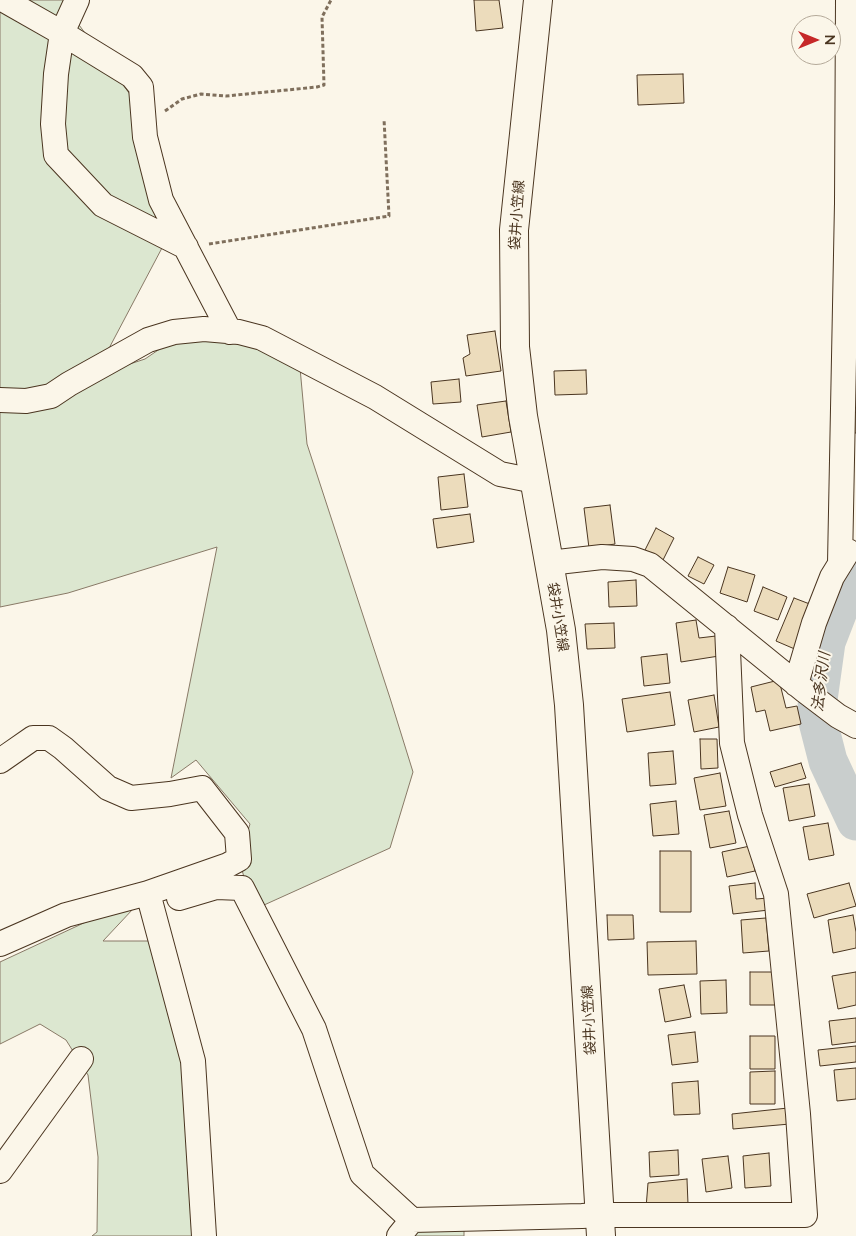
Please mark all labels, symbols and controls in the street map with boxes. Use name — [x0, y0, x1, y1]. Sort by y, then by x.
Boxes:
north arrow — [791, 15, 841, 65]
text: N — [822, 35, 839, 45]
street label: 袋井小笠線 — [506, 179, 528, 251]
street label: 袋井小笠線 — [544, 581, 572, 653]
water label: 法多沢川 — [808, 651, 834, 713]
street label: 袋井小笠線 — [579, 985, 599, 1055]

